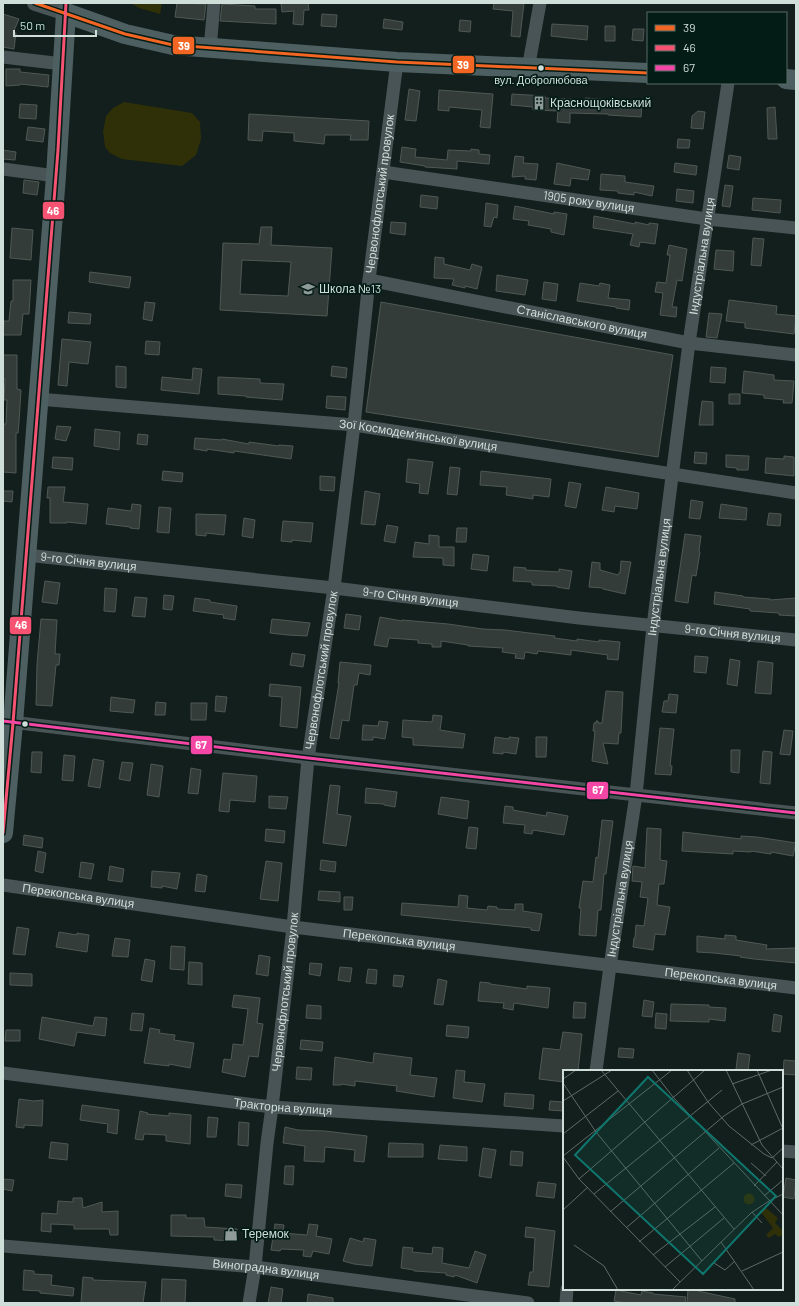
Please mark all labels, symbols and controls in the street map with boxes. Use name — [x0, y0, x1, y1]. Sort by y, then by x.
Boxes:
scale bar — [14, 12, 96, 38]
legend — [647, 12, 787, 84]
text: 50 m — [20, 18, 45, 32]
text: 39 — [683, 20, 695, 34]
line badge: 39 — [172, 36, 195, 55]
text: 39 — [178, 39, 190, 52]
text: 46 — [683, 40, 696, 54]
line badge: 39 — [452, 55, 475, 74]
text: 39 — [457, 58, 469, 71]
text: 67 — [683, 60, 695, 74]
marker: вул. Добролюбова — [536, 63, 546, 73]
place label: вул. Добролюбова — [494, 73, 589, 86]
building icon: Краснощоківський — [531, 95, 547, 111]
place label: Краснощоківський — [550, 95, 651, 110]
street label: Червонофлотський провулок — [362, 113, 396, 274]
street label: 1905 року вулиця — [542, 187, 636, 214]
street label: Індустріальна вулиця — [685, 196, 717, 315]
line badge: 46 — [42, 201, 65, 220]
text: 46 — [47, 204, 59, 217]
school or university icon: Школа №13 — [300, 281, 316, 297]
place label: Школа №13 — [319, 281, 381, 295]
street label: Станіславського вулиця — [516, 301, 648, 341]
street label: Зої Космодем’янської вулиця — [339, 416, 498, 453]
street label: Індустріальна вулиця — [644, 517, 673, 637]
street label: 9-го Січня вулиця — [40, 549, 137, 573]
street label: 9-го Січня вулиця — [362, 584, 459, 609]
street label: Червонофлотський провулок — [301, 589, 340, 750]
line badge: 46 — [9, 616, 32, 635]
text: 46 — [15, 618, 27, 631]
street label: 9-го Січня вулиця — [684, 621, 781, 645]
unlabelled marker — [20, 719, 30, 729]
line badge: 67 — [190, 735, 213, 755]
text: 67 — [195, 738, 207, 751]
line badge: 67 — [586, 781, 609, 800]
text: 67 — [592, 783, 604, 796]
street label: Індустріальна вулиця — [603, 839, 635, 958]
street label: Перекопська вулиця — [21, 880, 135, 910]
street label: Червонофлотський провулок — [268, 911, 300, 1073]
street label: Перекопська вулиця — [342, 925, 456, 953]
street label: Перекопська вулиця — [664, 964, 778, 992]
inset map — [563, 1070, 783, 1290]
street label: Тракторна вулиця — [233, 1094, 333, 1117]
shop icon: Теремок — [223, 1226, 239, 1242]
place label: Теремок — [242, 1226, 290, 1241]
street label: Виноградна вулиця — [212, 1255, 320, 1282]

